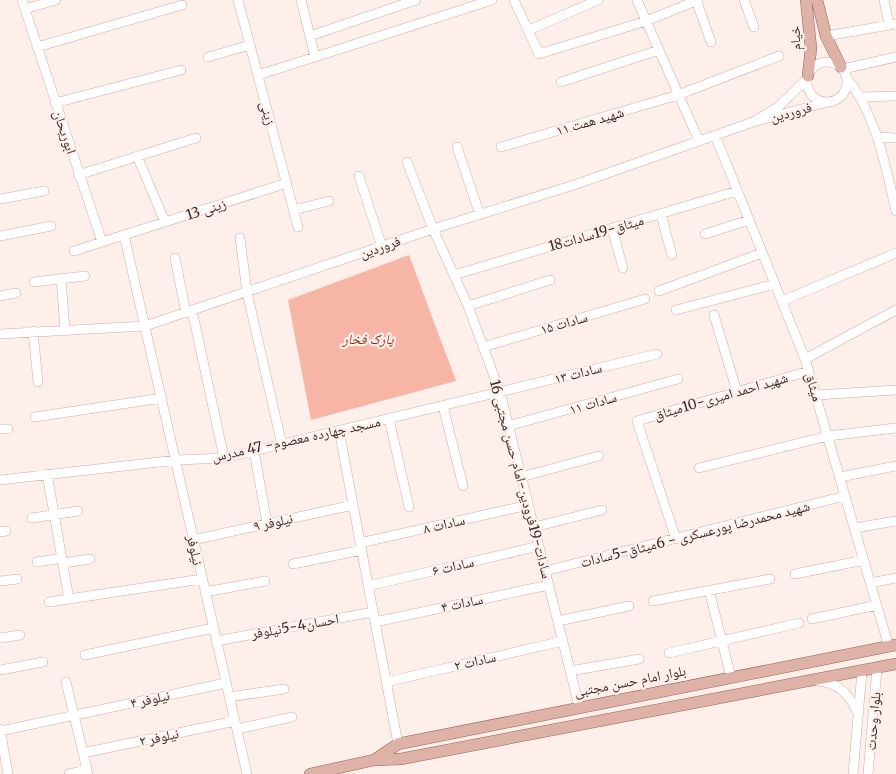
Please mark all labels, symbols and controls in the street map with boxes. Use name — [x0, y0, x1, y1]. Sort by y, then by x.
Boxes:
street label: خیام — [786, 25, 805, 50]
street label: فروردین — [768, 98, 814, 126]
street label: زینی — [256, 99, 280, 127]
street label: شهید همت ۱۱ — [554, 103, 626, 139]
street label: ابوریحان — [49, 108, 81, 156]
street label: زینی 13 — [184, 194, 228, 224]
street label: 18میثاق-19سادات — [546, 211, 646, 255]
street label: فروردین — [357, 232, 403, 262]
street label: سادات ۱۵ — [538, 308, 590, 338]
park label: پارک فخار — [341, 330, 394, 348]
street label: سادات ۱۳ — [552, 358, 604, 388]
street label: شهید احمد امیری-10میثاق — [652, 368, 790, 424]
street label: میثاق — [801, 371, 827, 403]
street label: سادات-19فرودین-امام حسن مجتبی 16 — [485, 378, 556, 581]
street label: سادات ۱۱ — [567, 388, 619, 418]
street label: مسجد چهارده معصوم- 47 مدرس — [210, 412, 382, 467]
street label: شهید محمدرضا پورعسکری - 6میثاق-5سادات — [578, 497, 812, 571]
street label: نیلوفر ۹ — [252, 509, 295, 535]
street label: سادات ۸ — [421, 510, 467, 538]
street label: نیلوفر — [183, 532, 207, 567]
street label: سادات ۶ — [430, 552, 476, 580]
street label: سادات ۴ — [439, 590, 485, 616]
street label: احسان4-5نیلوفر — [249, 609, 340, 643]
street label: سادات ۲ — [452, 647, 498, 675]
street label: بلوار امام حسن مجتبی — [573, 661, 688, 702]
street label: نیلوفر ۴ — [129, 686, 172, 712]
street label: بلوار وحدت — [861, 691, 885, 751]
street label: نیلوفر ۲ — [138, 724, 181, 750]

